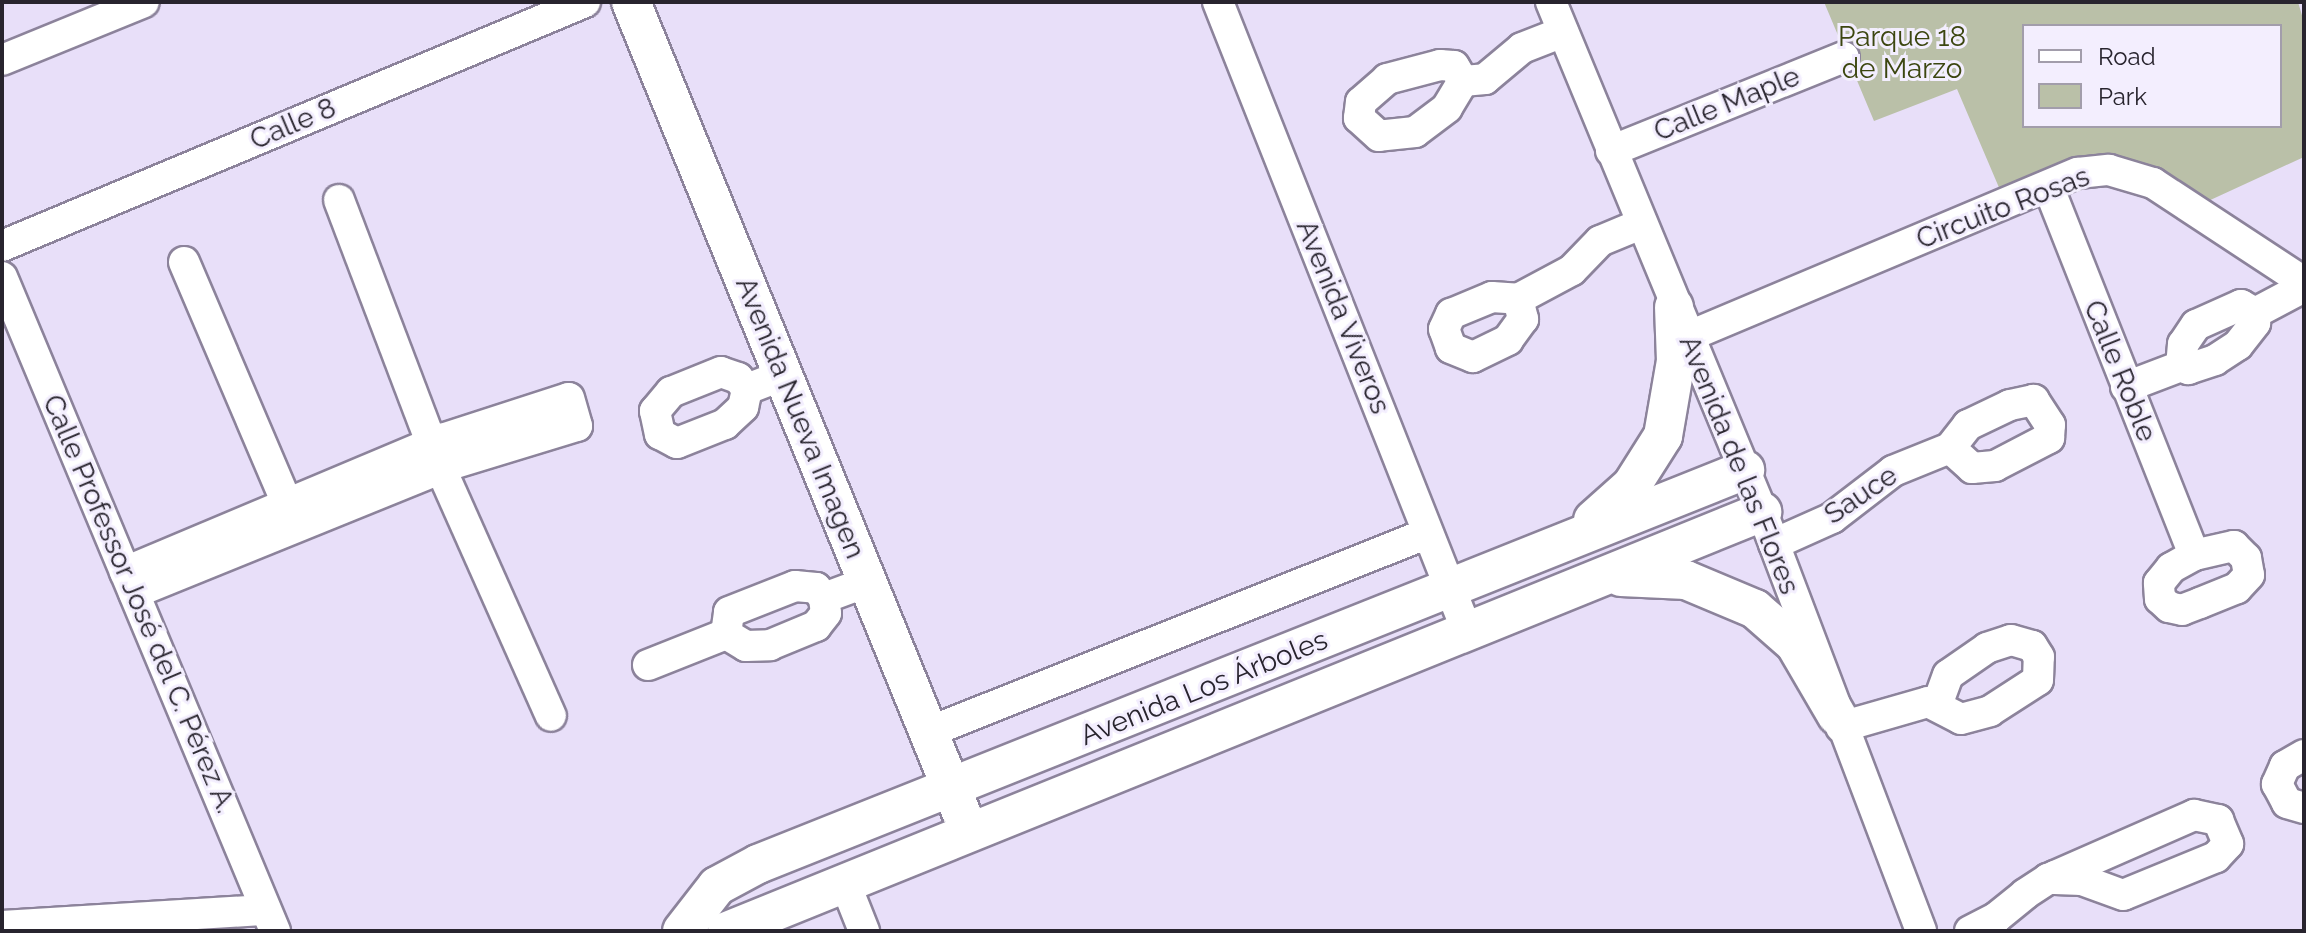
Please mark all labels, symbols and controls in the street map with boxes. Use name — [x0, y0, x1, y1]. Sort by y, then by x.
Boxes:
park label: Parque 18 de Marzo — [1838, 20, 1966, 86]
legend — [2022, 24, 2282, 128]
text: Road — [2098, 42, 2156, 71]
street label: Calle Maple — [1649, 60, 1805, 148]
text: Park — [2098, 82, 2147, 111]
street label: Calle 8 — [245, 91, 341, 157]
street label: Circuito Rosas — [1912, 160, 2094, 256]
street label: Avenida Viveros — [1289, 215, 1397, 419]
street label: Avenida Nueva Imagen — [728, 272, 872, 564]
street label: Calle Roble — [2076, 296, 2164, 446]
street label: Avenida de las Flores — [1672, 331, 1806, 599]
street label: Calle Professor José del C. Pérez A. — [35, 389, 243, 819]
street label: Sauce — [1818, 459, 1904, 531]
street label: Avenida Los Árboles — [1075, 623, 1333, 753]

